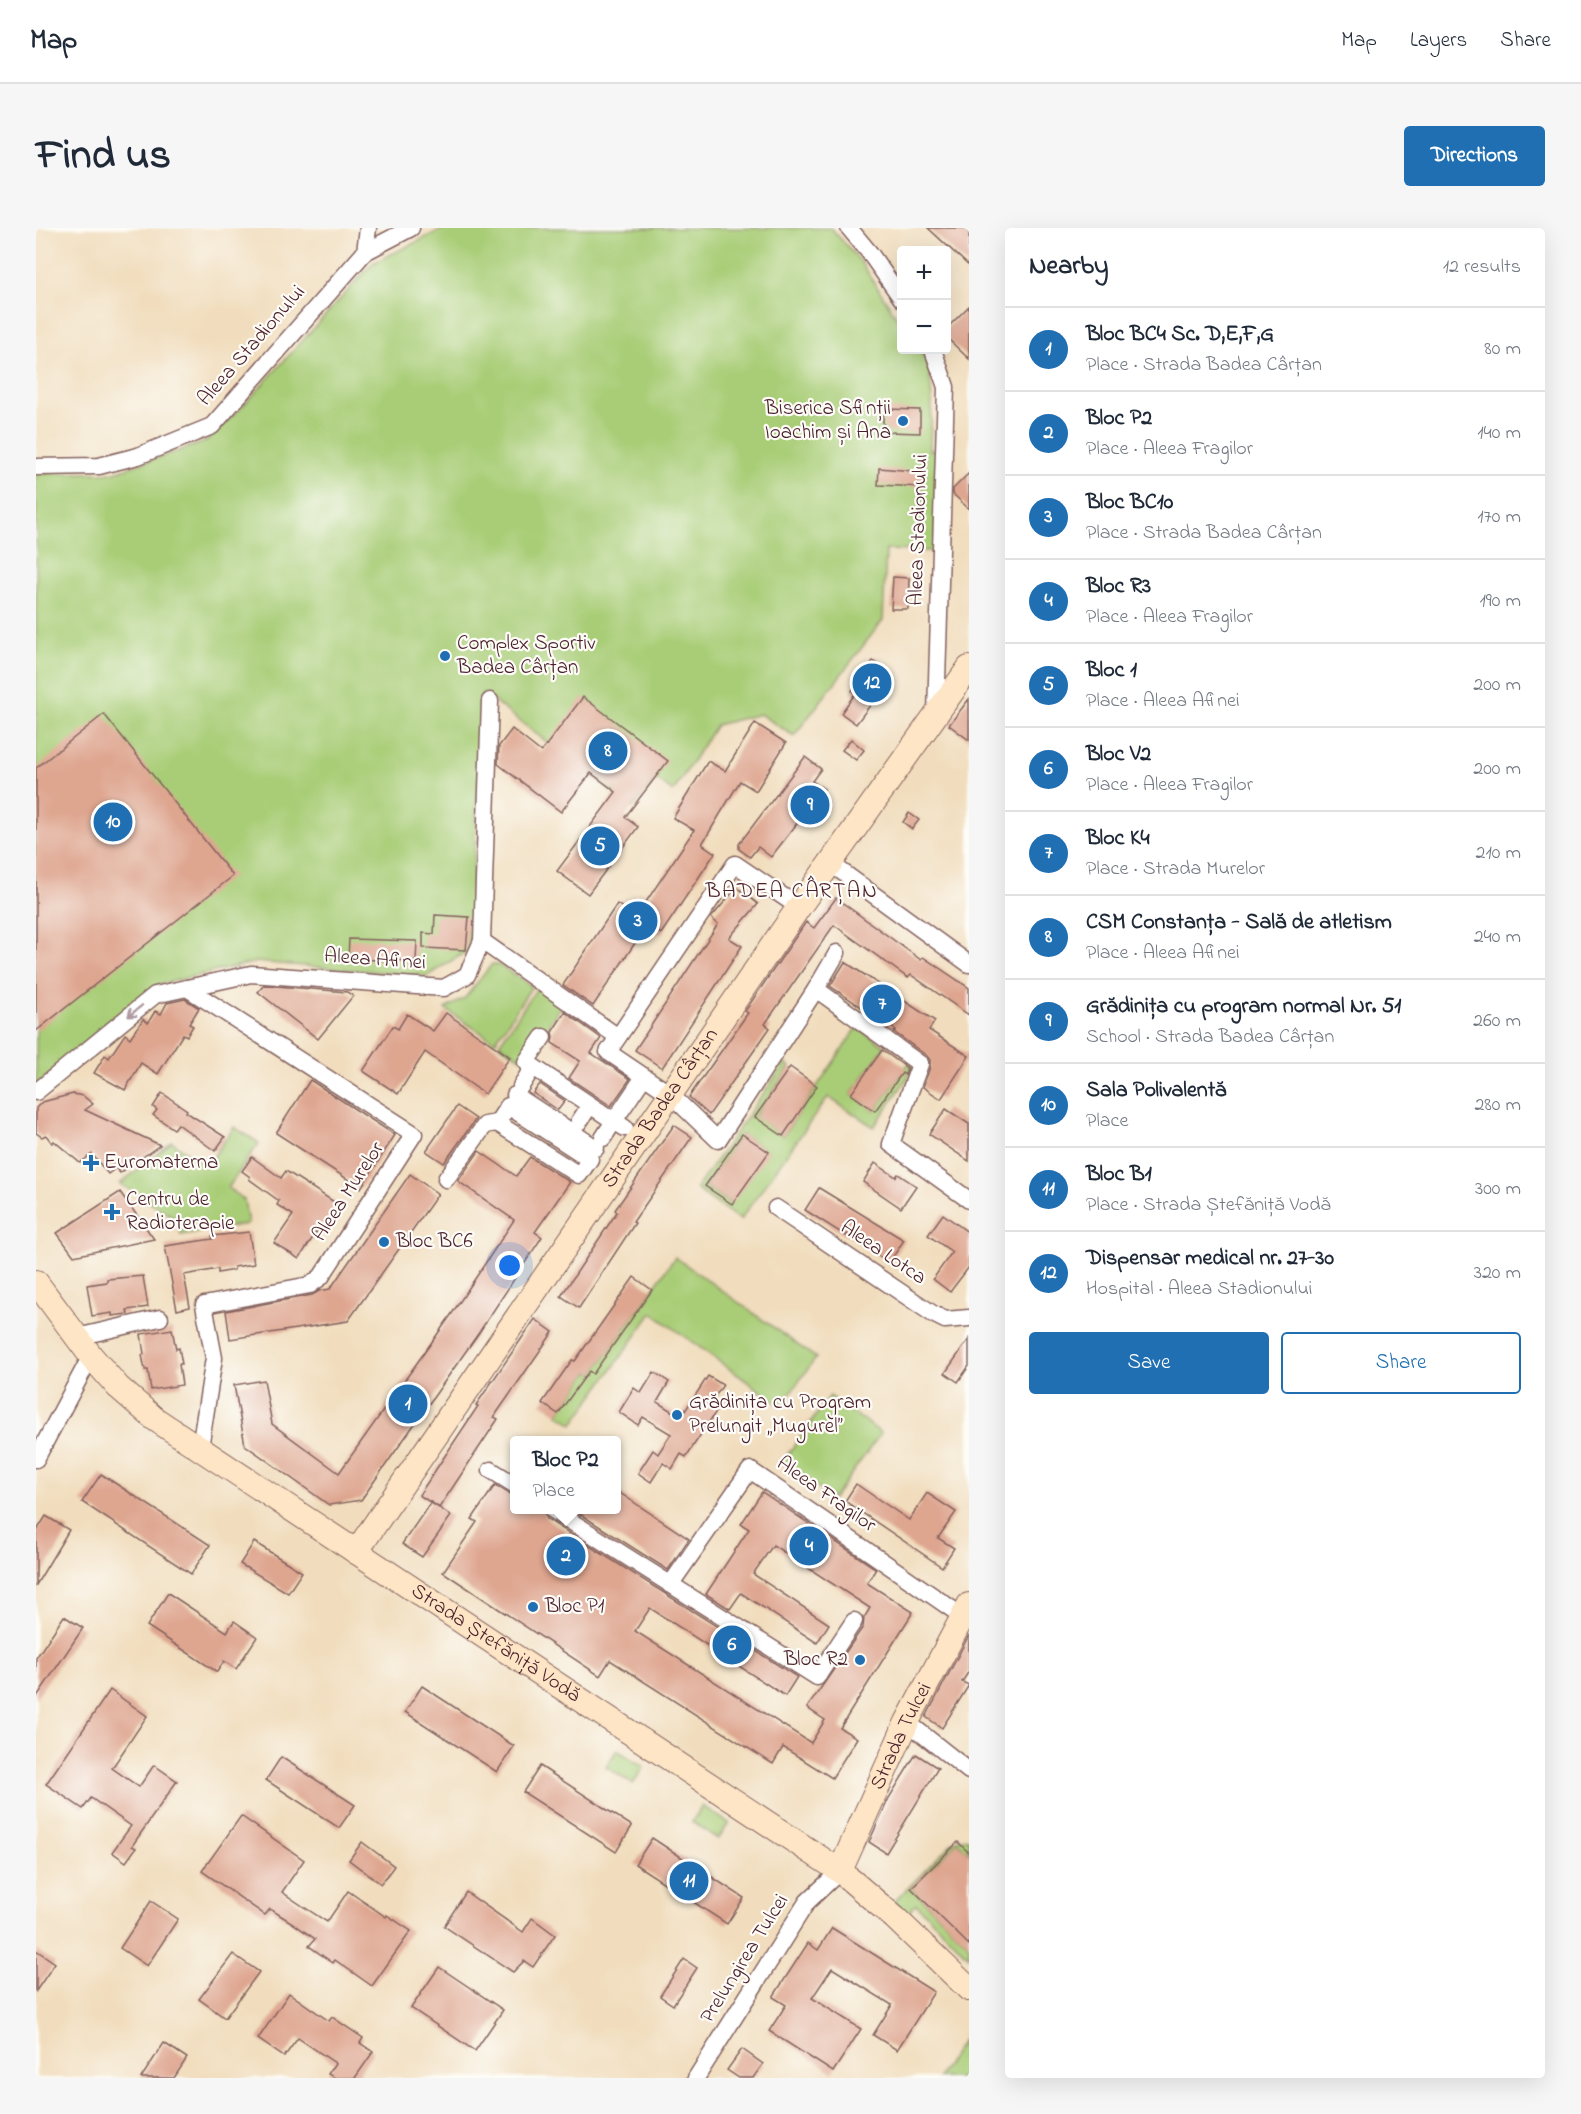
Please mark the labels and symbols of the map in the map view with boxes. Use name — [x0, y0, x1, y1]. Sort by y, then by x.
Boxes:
street label: Aleea Stadionului — [191, 279, 313, 413]
place label: Biserica Sfinții Ioachim și Ana — [764, 394, 891, 448]
marker: Biserica Sfinții Ioachim și Ana — [896, 414, 910, 428]
street label: Aleea Stadionului — [901, 454, 937, 606]
place label: Complex Sportiv Badea Cârțan — [456, 629, 596, 683]
marker: Complex Sportiv Badea Cârțan — [438, 649, 452, 663]
pin: 12 — [852, 660, 892, 706]
pin: 8 — [588, 728, 628, 774]
pin: 9 — [790, 782, 830, 828]
pin: 10 — [94, 800, 133, 844]
pin: 5 — [580, 824, 620, 868]
district label: BADEA CÂRȚAN — [705, 875, 878, 908]
pin: 3 — [618, 898, 658, 944]
street label: Aleea Afinei — [323, 941, 427, 979]
pin: 7 — [862, 982, 902, 1026]
one-way arrow — [128, 1004, 144, 1017]
street label: Strada Badea Cârțan — [595, 1022, 726, 1195]
street label: Aleea Murelor — [306, 1136, 393, 1248]
place label: Euromaterna — [104, 1148, 218, 1178]
marker: Euromaterna — [82, 1154, 100, 1172]
place label: Centru de Radioterapie — [126, 1185, 235, 1239]
marker: Centru de Radioterapie — [103, 1203, 121, 1221]
street label: Aleea Lotca — [834, 1213, 932, 1293]
place label: Bloc BC6 — [395, 1227, 473, 1257]
marker: Bloc BC6 — [377, 1235, 391, 1249]
your location — [495, 1251, 524, 1280]
pin: 1 — [388, 1382, 428, 1426]
place label: Grădinița cu Program Prelungit „Mugurel” — [689, 1388, 871, 1444]
marker: Grădinița cu Program Prelungit „Mugurel” — [670, 1408, 684, 1422]
street label: Aleea Fragilor — [769, 1449, 882, 1542]
pin: 4 — [790, 1524, 828, 1568]
pin: 2 — [546, 1534, 586, 1578]
street label: Strada Ștefăniță Vodă — [405, 1577, 586, 1711]
place label: Bloc P1 — [544, 1592, 605, 1622]
marker: Bloc P1 — [526, 1600, 540, 1614]
pin: 6 — [712, 1622, 752, 1668]
place label: Bloc R2 — [783, 1645, 848, 1675]
marker: Bloc R2 — [853, 1653, 867, 1667]
street label: Strada Tulcei — [863, 1677, 940, 1795]
pin: 11 — [670, 1858, 708, 1904]
street label: Prelungirea Tulcei — [693, 1889, 798, 2030]

